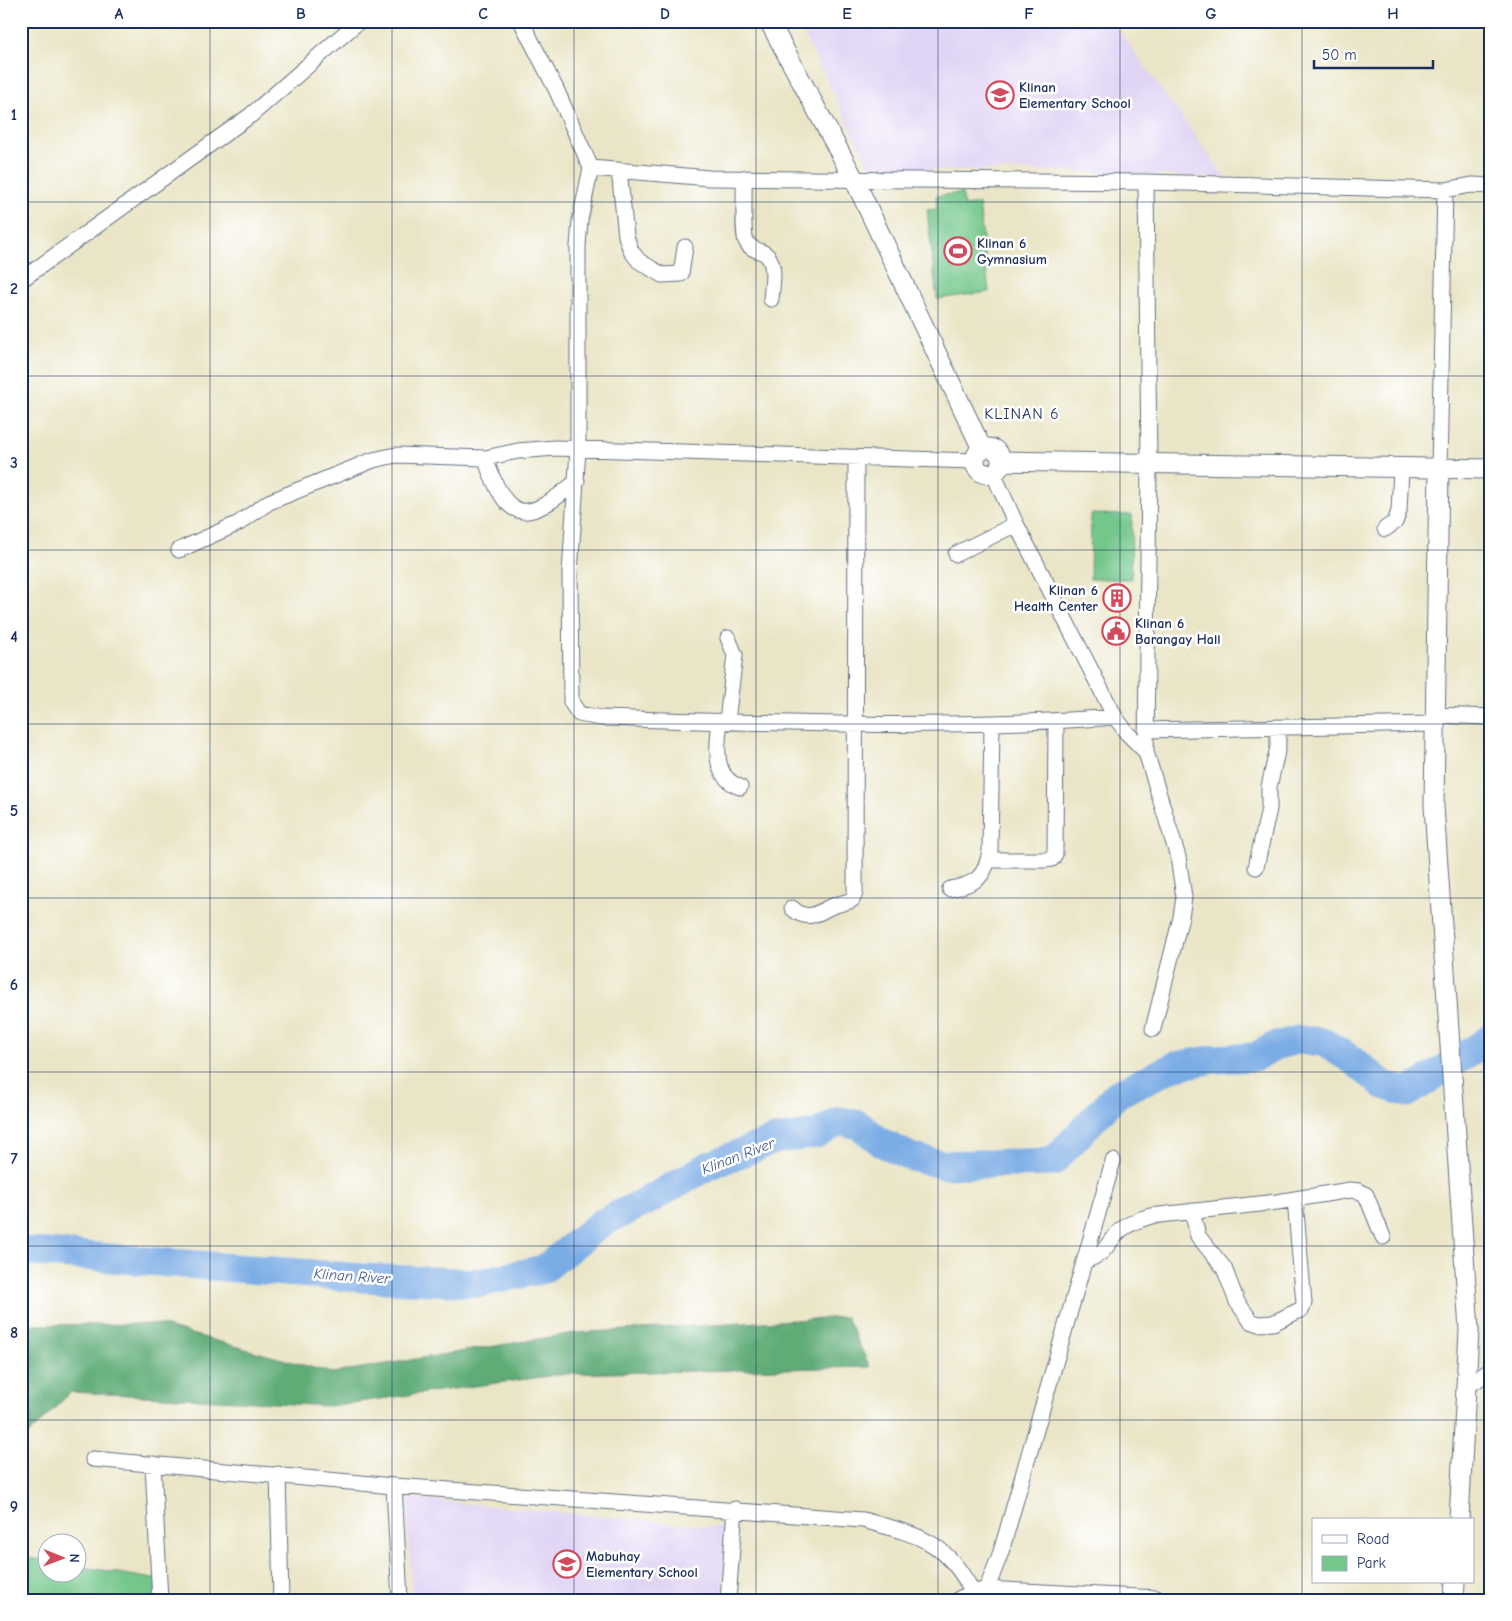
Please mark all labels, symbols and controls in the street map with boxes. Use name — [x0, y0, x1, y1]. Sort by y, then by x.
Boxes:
text: A — [115, 5, 124, 23]
text: B — [296, 5, 306, 23]
text: C — [478, 5, 488, 23]
text: D — [660, 5, 670, 23]
text: E — [842, 5, 852, 23]
text: F — [1024, 5, 1034, 23]
text: G — [1205, 5, 1217, 23]
text: H — [1387, 5, 1399, 23]
scale bar — [1314, 38, 1433, 70]
text: 50 m — [1322, 46, 1357, 64]
place label: Klinan Elementary School — [1019, 79, 1131, 112]
school or university icon: Klinan Elementary School — [985, 80, 1015, 110]
text: 1 — [11, 106, 17, 124]
place label: Klinan 6 Gymnasium — [977, 235, 1047, 268]
sports icon: Klinan 6 Gymnasium — [943, 236, 973, 266]
text: 2 — [10, 280, 18, 298]
district label: KLINAN 6 — [984, 405, 1060, 423]
text: 3 — [10, 454, 18, 472]
place label: Klinan 6 Health Center — [1014, 582, 1098, 615]
building icon: Klinan 6 Health Center — [1102, 583, 1132, 613]
place label: Klinan 6 Barangay Hall — [1135, 615, 1221, 648]
public building icon: Klinan 6 Barangay Hall — [1101, 616, 1131, 646]
text: 4 — [10, 628, 18, 646]
text: 5 — [10, 802, 18, 820]
text: 6 — [10, 976, 18, 994]
water label: Klinan River — [699, 1134, 778, 1178]
text: 7 — [10, 1150, 18, 1168]
water label: Klinan River — [313, 1264, 392, 1288]
text: 8 — [10, 1324, 18, 1342]
text: 9 — [10, 1498, 18, 1516]
legend — [1312, 1518, 1474, 1584]
text: Road — [1357, 1530, 1389, 1548]
north arrow — [38, 1534, 88, 1584]
place label: Mabuhay Elementary School — [586, 1548, 698, 1581]
school or university icon: Mabuhay Elementary School — [552, 1549, 582, 1579]
text: N — [66, 1554, 83, 1563]
text: Park — [1357, 1554, 1386, 1572]

